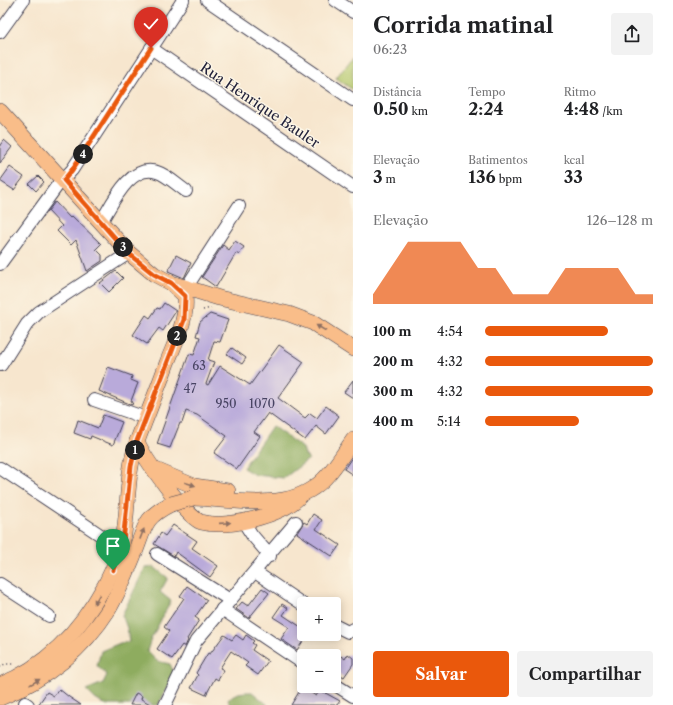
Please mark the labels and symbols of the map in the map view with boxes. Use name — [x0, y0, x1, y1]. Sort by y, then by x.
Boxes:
pin — [134, 7.0, 168, 48]
street label: Rua Henrique Bauler — [197, 58, 323, 152]
pin: 4 — [73, 144, 93, 164]
pin: 3 — [113, 237, 133, 257]
one-way arrow — [315, 324, 327, 331]
pin: 2 — [167, 326, 187, 346]
house number: 63 — [192, 358, 206, 373]
house number: 47 — [184, 381, 197, 396]
house number: 950 — [215, 396, 237, 411]
house number: 1070 — [249, 396, 275, 411]
pin: 1 — [125, 440, 145, 460]
one-way arrow — [185, 481, 197, 487]
one-way arrow — [219, 519, 231, 526]
pin — [96, 529, 130, 570]
one-way arrow — [139, 529, 145, 540]
one-way arrow — [94, 593, 100, 605]
one-way arrow — [29, 678, 41, 685]

